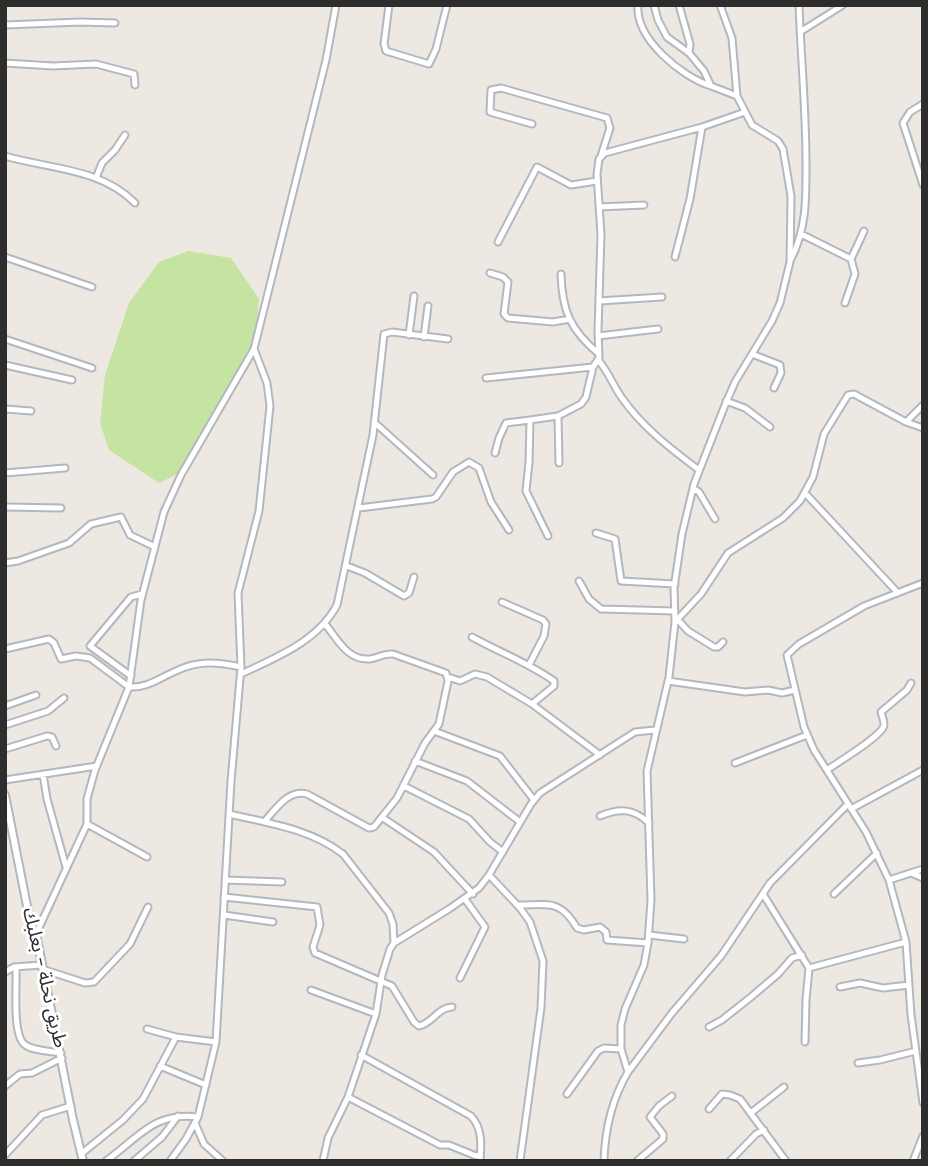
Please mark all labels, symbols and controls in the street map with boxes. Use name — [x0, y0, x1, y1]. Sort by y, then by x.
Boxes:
street label: طريق نحلة - بعلبك — [17, 906, 71, 1050]

